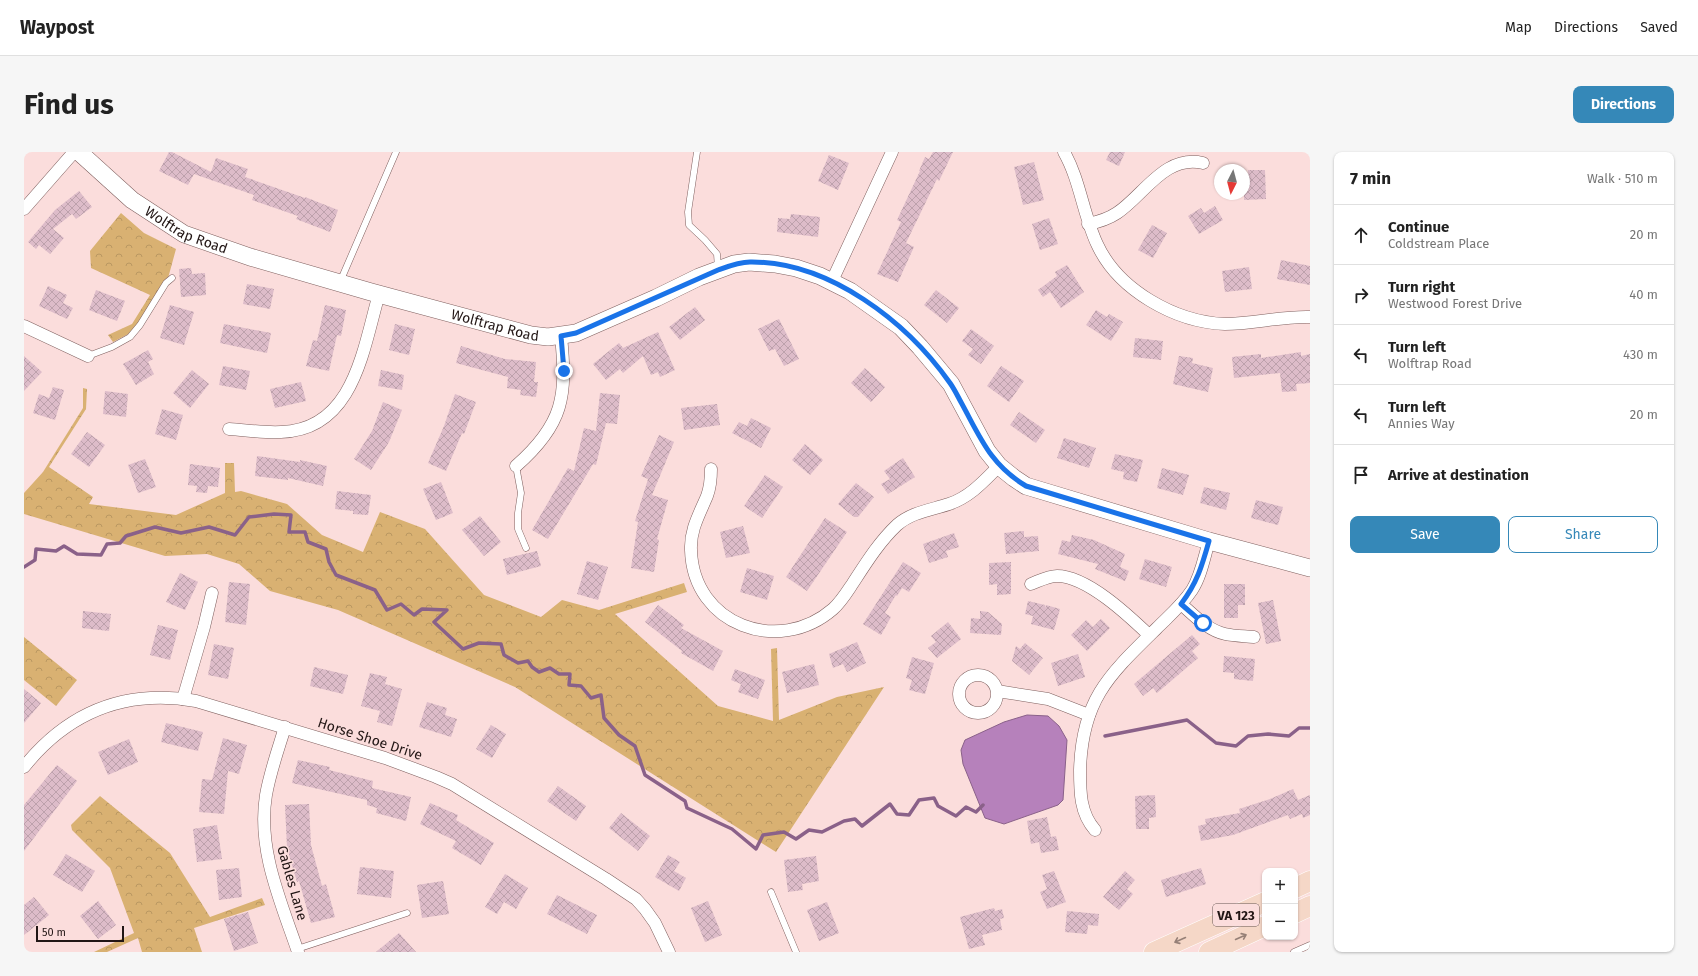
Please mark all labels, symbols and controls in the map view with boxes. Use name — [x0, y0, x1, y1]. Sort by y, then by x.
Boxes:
text: Waypost — [20, 16, 94, 39]
text: Map — [1505, 19, 1532, 36]
text: Directions — [1554, 19, 1618, 36]
text: Saved — [1640, 19, 1678, 36]
button: Directions — [1573, 86, 1674, 123]
text: Find us — [24, 88, 114, 121]
north arrow — [1214, 164, 1250, 200]
text: 7 min — [1350, 168, 1391, 189]
text: Walk · 510 m — [1587, 171, 1658, 186]
street label: Wolftrap Road — [142, 202, 230, 257]
text: Continue — [1388, 218, 1449, 236]
icon: ahead — [1350, 224, 1372, 246]
text: 20 m — [1630, 227, 1658, 242]
text: Coldstream Place — [1388, 236, 1489, 251]
text: Turn right — [1388, 278, 1455, 296]
icon: right — [1350, 284, 1372, 306]
text: 40 m — [1629, 287, 1658, 302]
text: Westwood Forest Drive — [1388, 296, 1522, 311]
street label: Wolftrap Road — [449, 305, 540, 344]
text: Turn left — [1388, 338, 1446, 356]
icon: left — [1350, 344, 1372, 366]
text: 430 m — [1623, 347, 1658, 362]
text: Wolftrap Road — [1388, 356, 1472, 371]
route end — [555, 362, 573, 380]
text: Turn left — [1388, 398, 1446, 416]
icon: left — [1350, 404, 1372, 426]
text: 20 m — [1630, 407, 1658, 422]
text: Annies Way — [1388, 416, 1455, 431]
icon: arrive — [1350, 464, 1372, 486]
text: Arrive at destination — [1388, 466, 1529, 484]
button: Save — [1350, 516, 1500, 553]
button: Share — [1508, 516, 1658, 553]
route start — [1194, 614, 1212, 632]
street label: Horse Shoe Drive — [316, 714, 424, 764]
street label: Gables Lane — [273, 844, 311, 922]
map controls — [1262, 868, 1298, 940]
button: + — [1262, 868, 1298, 904]
road number: VA 123 — [1213, 904, 1259, 926]
button: − — [1262, 904, 1298, 940]
scale bar — [36, 924, 124, 943]
text: 50 m — [42, 926, 66, 939]
one-way arrow — [1234, 933, 1246, 941]
one-way arrow — [1175, 937, 1187, 944]

